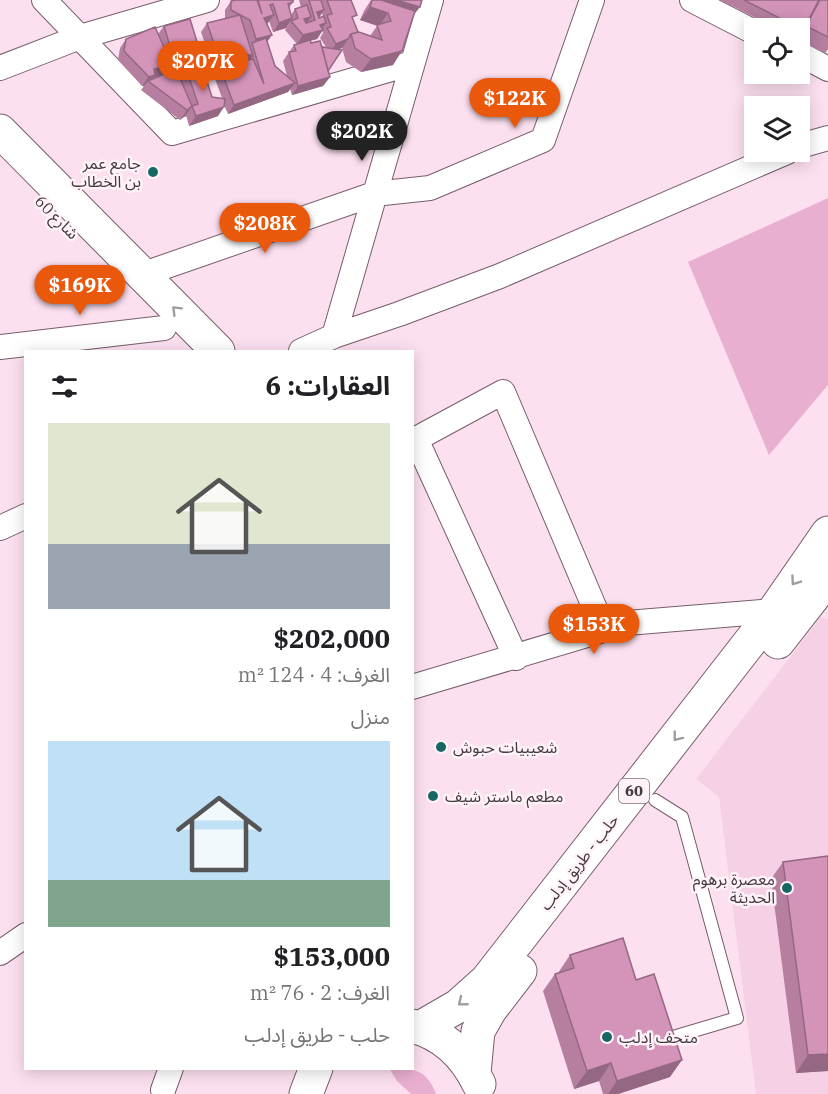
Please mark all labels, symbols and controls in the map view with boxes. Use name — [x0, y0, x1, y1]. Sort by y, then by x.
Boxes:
map controls — [744, 18, 810, 162]
button: locate — [744, 18, 810, 84]
pin: $207K — [161, 41, 245, 92]
text: $207K — [171, 47, 235, 74]
pin: $122K — [473, 78, 557, 129]
text: $122K — [483, 84, 547, 111]
button: layers — [744, 96, 810, 162]
pin: $202K — [320, 111, 404, 162]
text: $202K — [330, 117, 394, 144]
place label: جامع عمر بن الخطاب — [71, 153, 141, 191]
marker: جامع عمر بن الخطاب — [146, 165, 160, 179]
street label: شارع 60 — [29, 191, 83, 245]
pin: $208K — [223, 203, 307, 254]
text: $208K — [233, 209, 297, 236]
pin: $169K — [38, 265, 122, 316]
text: $169K — [48, 271, 112, 298]
one-way arrow — [173, 306, 184, 317]
text: العقارات: 6 — [266, 368, 390, 402]
icon: filters — [48, 370, 81, 403]
icon: home — [165, 462, 273, 570]
one-way arrow — [791, 575, 802, 586]
pin: $153K — [552, 604, 636, 655]
text: $153K — [562, 610, 626, 637]
text: $202,000 — [274, 621, 390, 655]
text: الغرف: 4 · 124 m² — [238, 661, 390, 688]
text: منزل — [351, 703, 390, 730]
one-way arrow — [673, 730, 684, 741]
place label: شعيبيات حبوش — [453, 737, 557, 757]
marker: شعيبيات حبوش — [434, 740, 448, 754]
road number: 60 — [619, 779, 649, 803]
icon: home — [165, 780, 273, 888]
place label: مطعم ماستر شيف — [445, 786, 564, 809]
marker: مطعم ماستر شيف — [426, 789, 440, 803]
street label: حلب - طريق إدلب — [535, 810, 624, 915]
place label: معصرة برهوم الحديثة — [693, 869, 775, 907]
marker: معصرة برهوم الحديثة — [780, 881, 794, 895]
text: $153,000 — [274, 939, 390, 973]
text: الغرف: 2 · 76 m² — [250, 979, 390, 1006]
one-way arrow — [458, 994, 469, 1005]
text: حلب - طريق إدلب — [244, 1021, 390, 1048]
place label: متحف إدلب — [619, 1027, 698, 1048]
marker: متحف إدلب — [600, 1030, 614, 1044]

